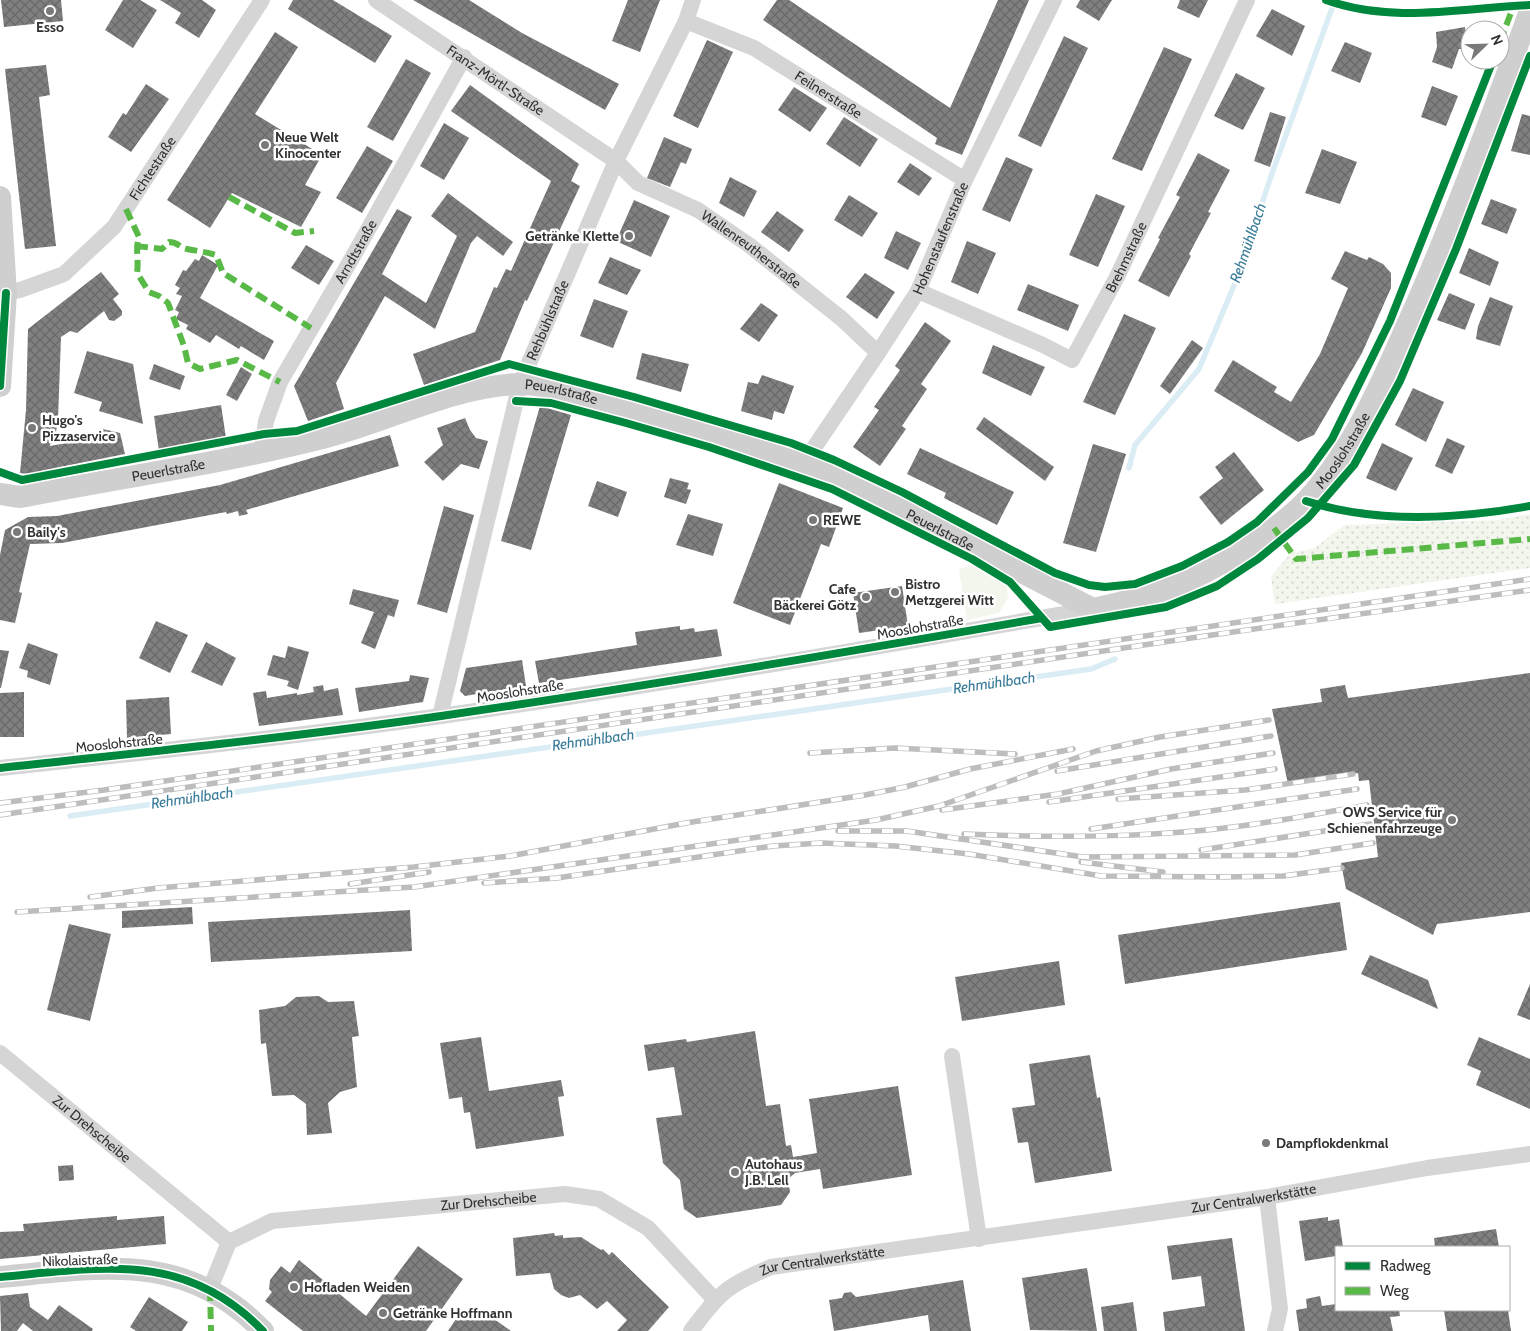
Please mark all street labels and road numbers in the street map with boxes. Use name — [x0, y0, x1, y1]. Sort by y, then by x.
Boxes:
street label: Franz-Mörtl-Straße — [443, 41, 548, 119]
street label: Feilnerstraße — [791, 67, 866, 122]
street label: Fichtestraße — [125, 133, 180, 204]
street label: Hohenstaufenstraße — [908, 179, 972, 297]
street label: Wallenreutherstraße — [698, 206, 805, 292]
street label: Arndtstraße — [330, 217, 381, 286]
street label: Brehmstraße — [1101, 219, 1151, 296]
street label: Rehbühlstraße — [522, 277, 573, 363]
street label: Peuerlstraße — [524, 375, 600, 408]
street label: Mooslohstraße — [1311, 409, 1374, 492]
street label: Peuerlstraße — [130, 455, 206, 485]
street label: Peuerlstraße — [903, 505, 977, 555]
street label: Mooslohstraße — [875, 611, 965, 643]
street label: Mooslohstraße — [475, 675, 565, 707]
street label: Mooslohstraße — [74, 729, 164, 757]
street label: Zur Drehscheibe — [49, 1091, 135, 1166]
street label: Zur Centralwerkstätte — [1190, 1179, 1317, 1217]
street label: Zur Drehscheibe — [440, 1188, 537, 1214]
street label: Zur Centralwerkstätte — [757, 1242, 886, 1280]
street label: Nikolaistraße — [42, 1250, 118, 1270]

